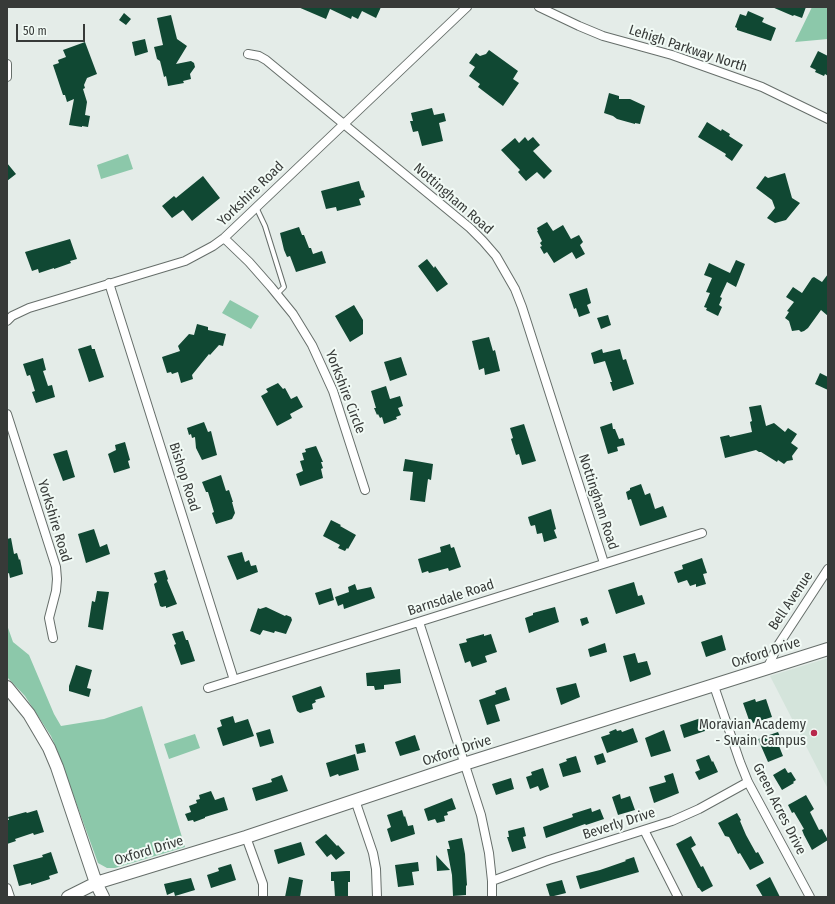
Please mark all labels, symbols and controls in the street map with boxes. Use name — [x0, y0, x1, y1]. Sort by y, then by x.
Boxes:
scale bar — [18, 16, 87, 42]
street label: Lehigh Parkway North — [627, 22, 749, 76]
text: 50 m — [23, 24, 47, 38]
street label: Yorkshire Road — [214, 158, 288, 230]
street label: Nottingham Road — [410, 160, 496, 238]
street label: Yorkshire Circle — [321, 348, 369, 436]
street label: Bishop Road — [165, 440, 203, 514]
street label: Nottingham Road — [575, 452, 621, 552]
street label: Yorkshire Road — [33, 478, 75, 564]
street label: Bell Avenue — [765, 568, 817, 634]
street label: Barnsdale Road — [406, 576, 496, 620]
street label: Oxford Drive — [730, 634, 802, 672]
place label: Moravian Academy - Swain Campus — [699, 717, 806, 750]
marker: Moravian Academy - Swain Campus — [809, 728, 819, 738]
street label: Oxford Drive — [421, 732, 493, 770]
street label: Green Acres Drive — [749, 760, 809, 858]
street label: Beverly Drive — [581, 804, 657, 844]
street label: Oxford Drive — [112, 833, 186, 869]

